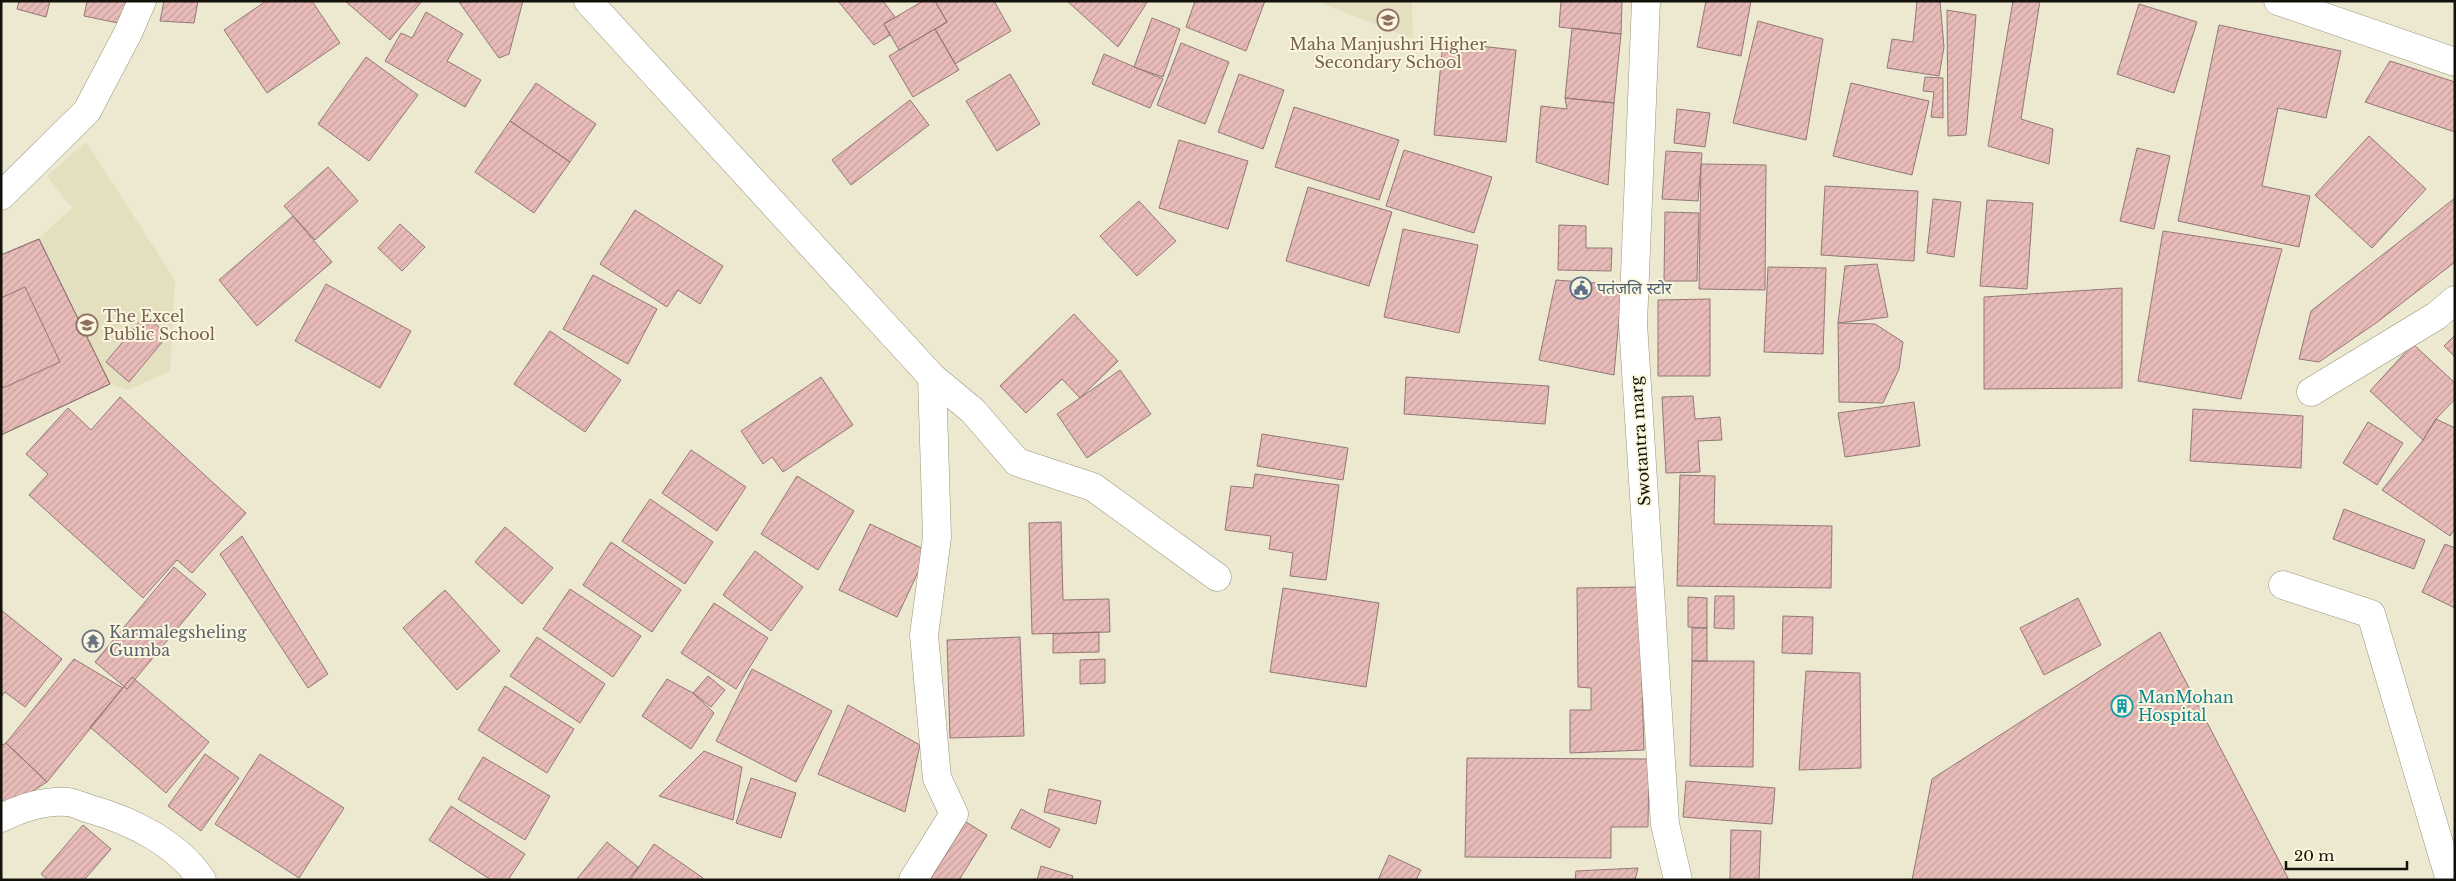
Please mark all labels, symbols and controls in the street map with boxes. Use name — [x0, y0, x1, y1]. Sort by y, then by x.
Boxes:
school or university icon: Maha Manjushri Higher Secondary School — [1376, 8, 1400, 32]
place label: Maha Manjushri Higher Secondary School — [1289, 34, 1487, 72]
public building icon: पतंजलि स्टोर — [1569, 276, 1593, 300]
place label: पतंजलि स्टोर — [1597, 278, 1672, 298]
place label: The Excel Public School — [103, 306, 215, 344]
school or university icon: The Excel Public School — [75, 313, 99, 337]
street label: Swotantra marg — [1625, 375, 1655, 507]
place label: Karmalegsheling Gumba — [109, 622, 247, 660]
temple icon: Karmalegsheling Gumba — [81, 629, 105, 653]
place label: ManMohan Hospital — [2138, 687, 2234, 725]
building icon: ManMohan Hospital — [2110, 694, 2134, 718]
scale bar — [2286, 838, 2407, 870]
text: 20 m — [2294, 846, 2334, 865]

